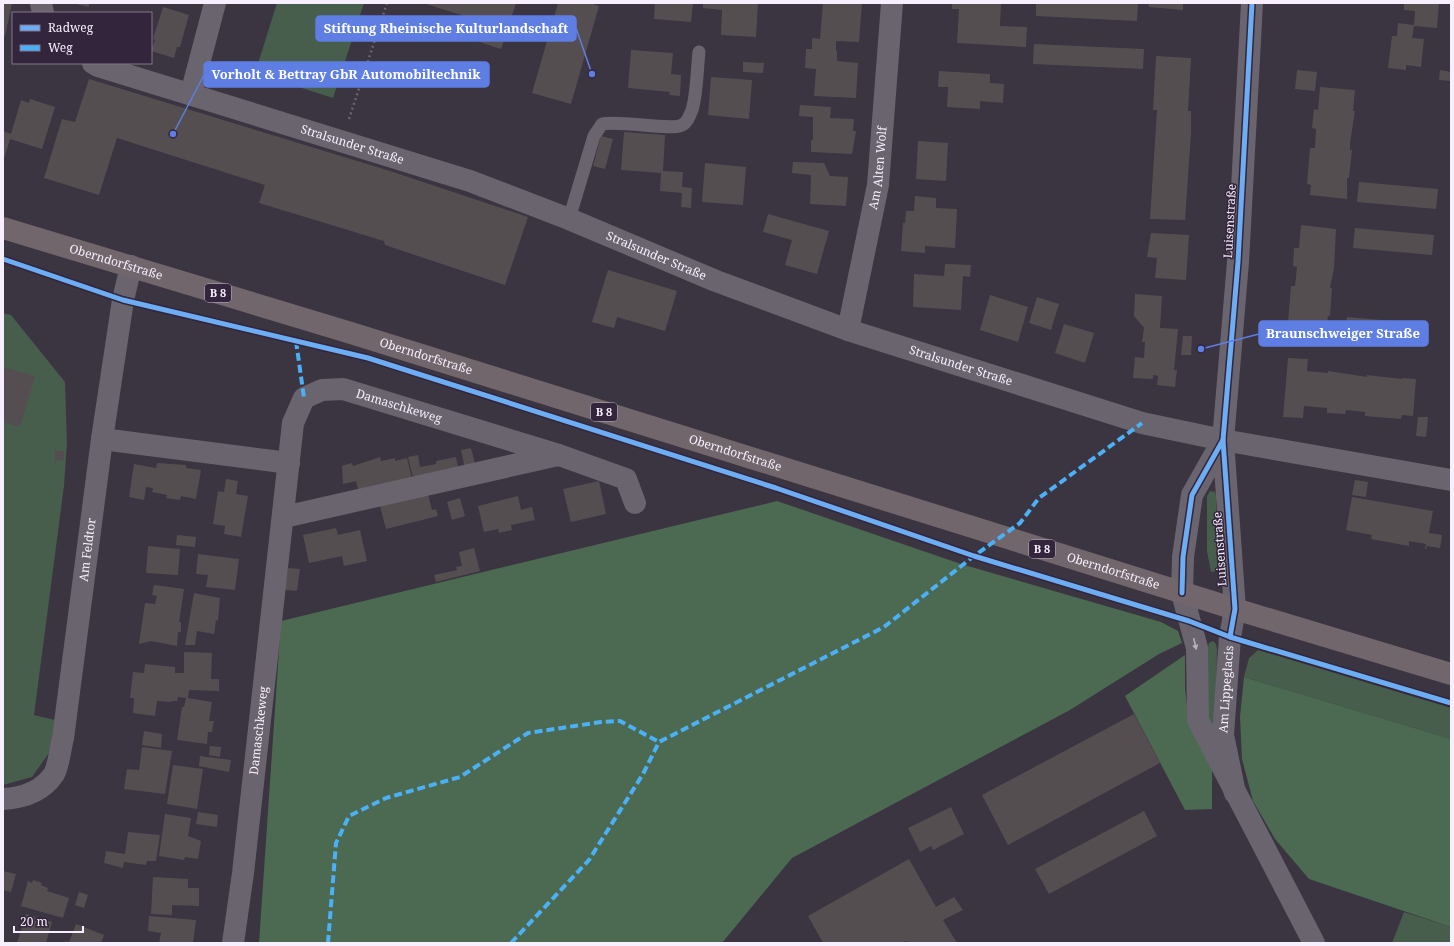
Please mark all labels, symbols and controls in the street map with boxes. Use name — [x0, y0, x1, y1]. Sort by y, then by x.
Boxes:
legend — [12, 12, 152, 64]
callout: Stiftung Rheinische Kulturlandschaft — [316, 16, 576, 41]
text: Radweg — [48, 19, 94, 36]
text: Stiftung Rheinische Kulturlandschaft — [324, 19, 568, 37]
text: Weg — [48, 39, 73, 56]
callout: Vorholt & Bettray GbR Automobiltechnik — [204, 62, 489, 87]
text: Vorholt & Bettray GbR Automobiltechnik — [211, 65, 481, 83]
street label: Stralsunder Straße — [299, 120, 406, 168]
street label: Am Alten Wolf — [864, 124, 891, 211]
street label: Luisenstraße — [1219, 183, 1240, 259]
street label: Stralsunder Straße — [604, 227, 709, 284]
street label: Oberndorfstraße — [67, 240, 165, 284]
road number: B 8 — [205, 284, 231, 302]
callout: Braunschweiger Straße — [1259, 321, 1428, 346]
text: Braunschweiger Straße — [1266, 324, 1420, 342]
street label: Oberndorfstraße — [377, 333, 475, 378]
street label: Stralsunder Straße — [907, 341, 1015, 390]
street label: Damaschkeweg — [354, 384, 445, 427]
road number: B 8 — [591, 403, 617, 421]
street label: Oberndorfstraße — [687, 430, 784, 475]
street label: Luisenstraße — [1208, 511, 1231, 587]
street label: Am Feldtor — [74, 517, 100, 582]
road number: B 8 — [1029, 540, 1055, 558]
street label: Oberndorfstraße — [1065, 548, 1162, 593]
one-way arrow — [1193, 638, 1199, 650]
street label: Am Lippeglacis — [1214, 645, 1237, 734]
street label: Damaschkeweg — [245, 685, 272, 776]
scale bar — [14, 908, 83, 934]
text: 20 m — [20, 913, 48, 930]

